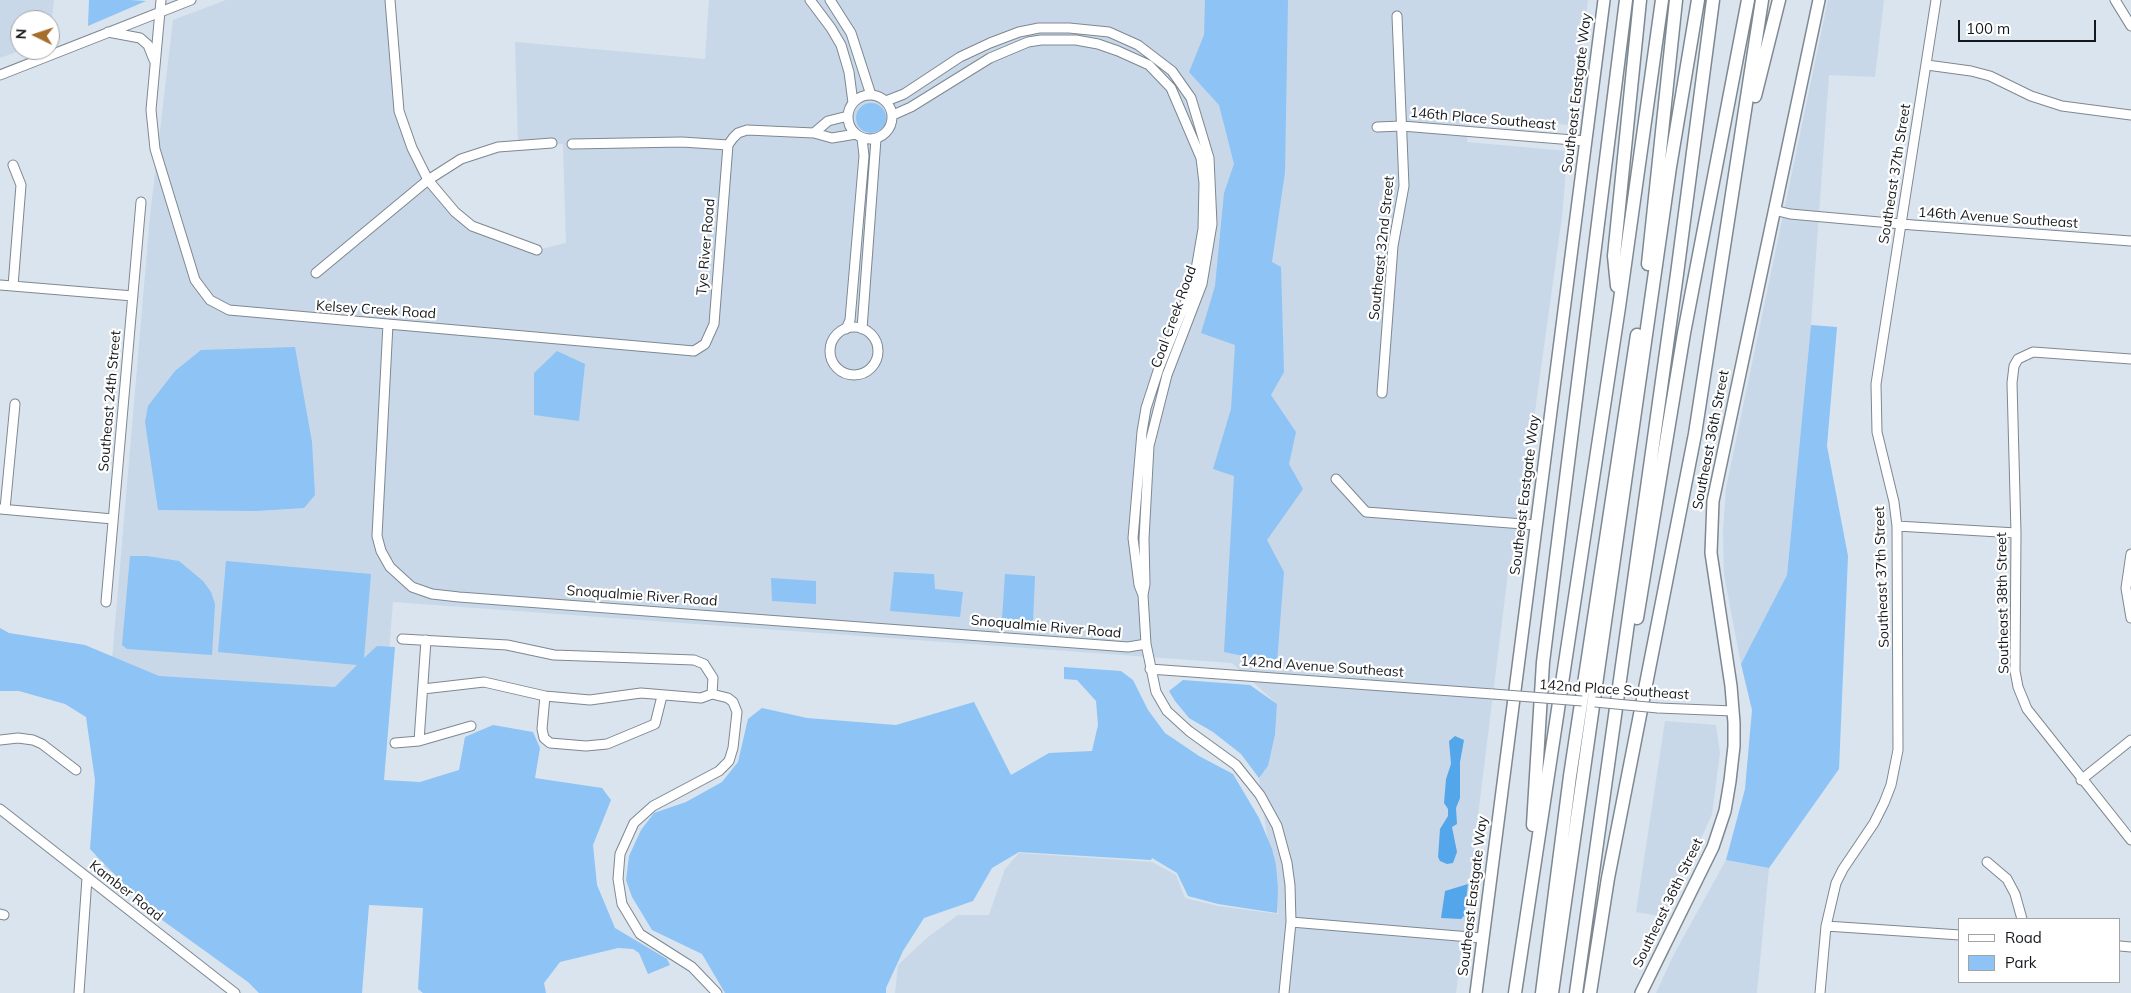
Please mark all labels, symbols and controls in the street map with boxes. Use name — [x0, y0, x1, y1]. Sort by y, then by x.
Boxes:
north arrow — [10, 10, 60, 60]
scale bar — [1961, 10, 2098, 42]
street label: Southeast Eastgate Way — [1559, 12, 1595, 174]
text: 100 m — [1966, 19, 2010, 38]
text: N — [12, 28, 30, 40]
street label: Southeast 37th Street — [1876, 103, 1914, 245]
street label: 146th Place Southeast — [1409, 104, 1557, 134]
street label: Southeast 32nd Street — [1366, 175, 1398, 321]
street label: Tye River Road — [693, 198, 719, 296]
street label: 146th Avenue Southeast — [1918, 204, 2078, 232]
street label: Coal Creek Road — [1148, 264, 1200, 370]
street label: Kelsey Creek Road — [315, 297, 437, 323]
street label: Southeast 24th Street — [95, 330, 125, 472]
street label: Southeast 36th Street — [1689, 369, 1733, 511]
street label: Southeast Eastgate Way — [1507, 414, 1543, 576]
street label: Southeast 37th Street — [1871, 506, 1893, 648]
street label: Southeast 38th Street — [1993, 532, 2013, 674]
street label: Snoqualmie River Road — [566, 582, 718, 610]
street label: Snoqualmie River Road — [970, 612, 1122, 642]
street label: 142nd Avenue Southeast — [1240, 653, 1404, 681]
street label: 142nd Place Southeast — [1539, 676, 1689, 704]
street label: Southeast Eastgate Way — [1455, 815, 1491, 977]
street label: Southeast 36th Street — [1629, 836, 1707, 970]
street label: Kamber Road — [86, 857, 166, 925]
legend — [1958, 918, 2121, 983]
text: Road — [2005, 928, 2042, 947]
text: Park — [2005, 953, 2037, 972]

